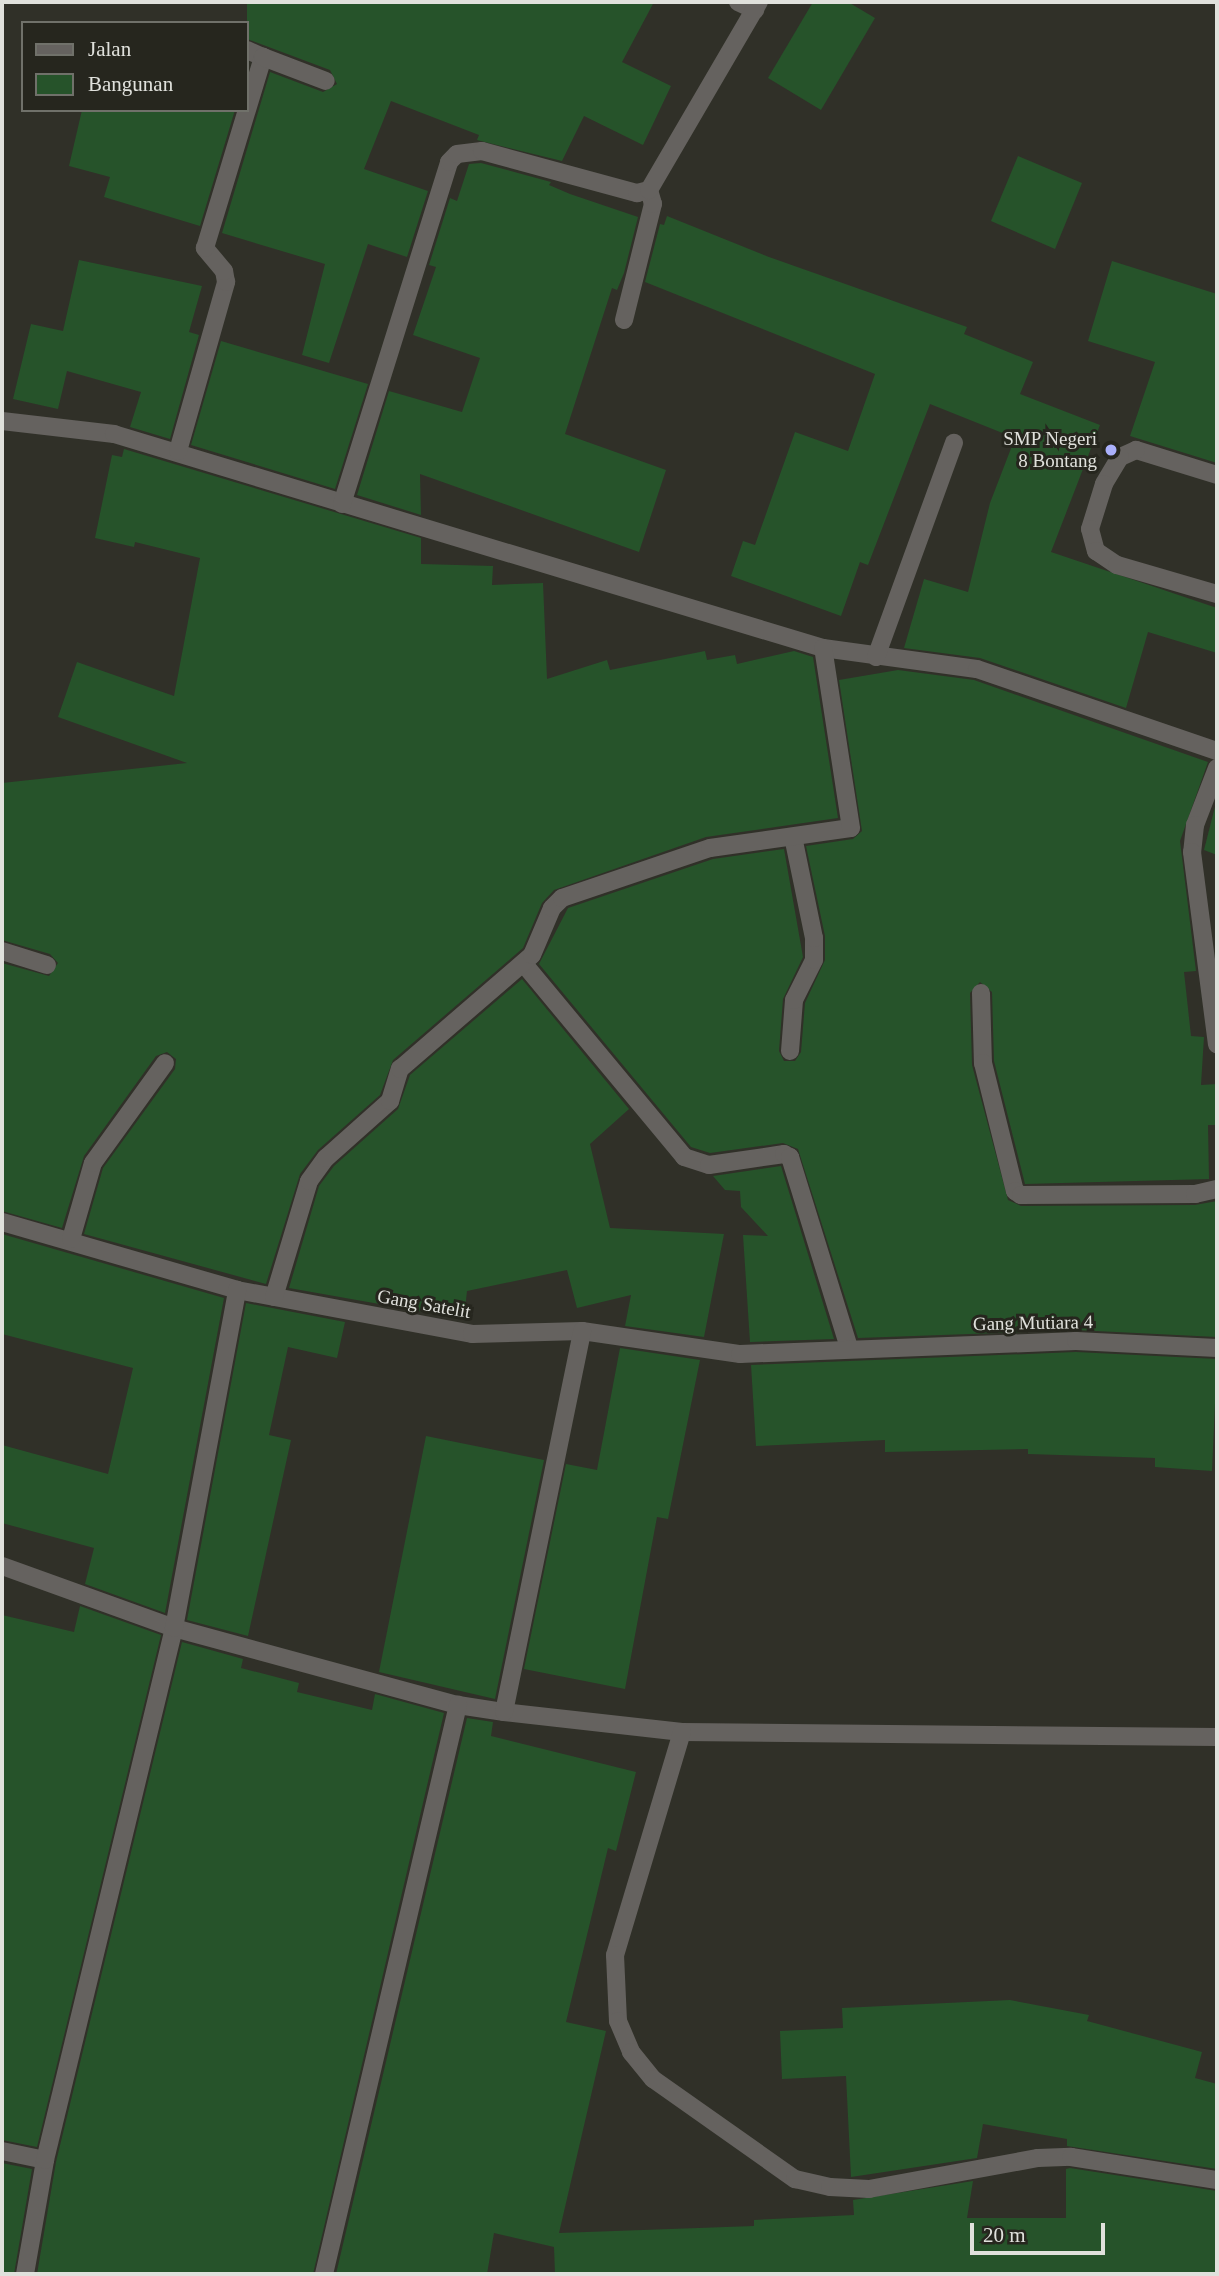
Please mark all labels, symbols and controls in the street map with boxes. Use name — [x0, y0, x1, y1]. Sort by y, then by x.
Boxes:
legend — [21, 21, 248, 112]
text: Jalan — [88, 37, 131, 61]
text: Bangunan — [88, 72, 173, 96]
place label: SMP Negeri 8 Bontang — [1003, 428, 1097, 472]
marker: SMP Negeri 8 Bontang — [1103, 442, 1119, 458]
street label: Gang Satelit — [376, 1285, 472, 1323]
street label: Gang Mutiara 4 — [973, 1311, 1093, 1335]
scale bar — [974, 2210, 1109, 2254]
text: 20 m — [983, 2223, 1026, 2247]

